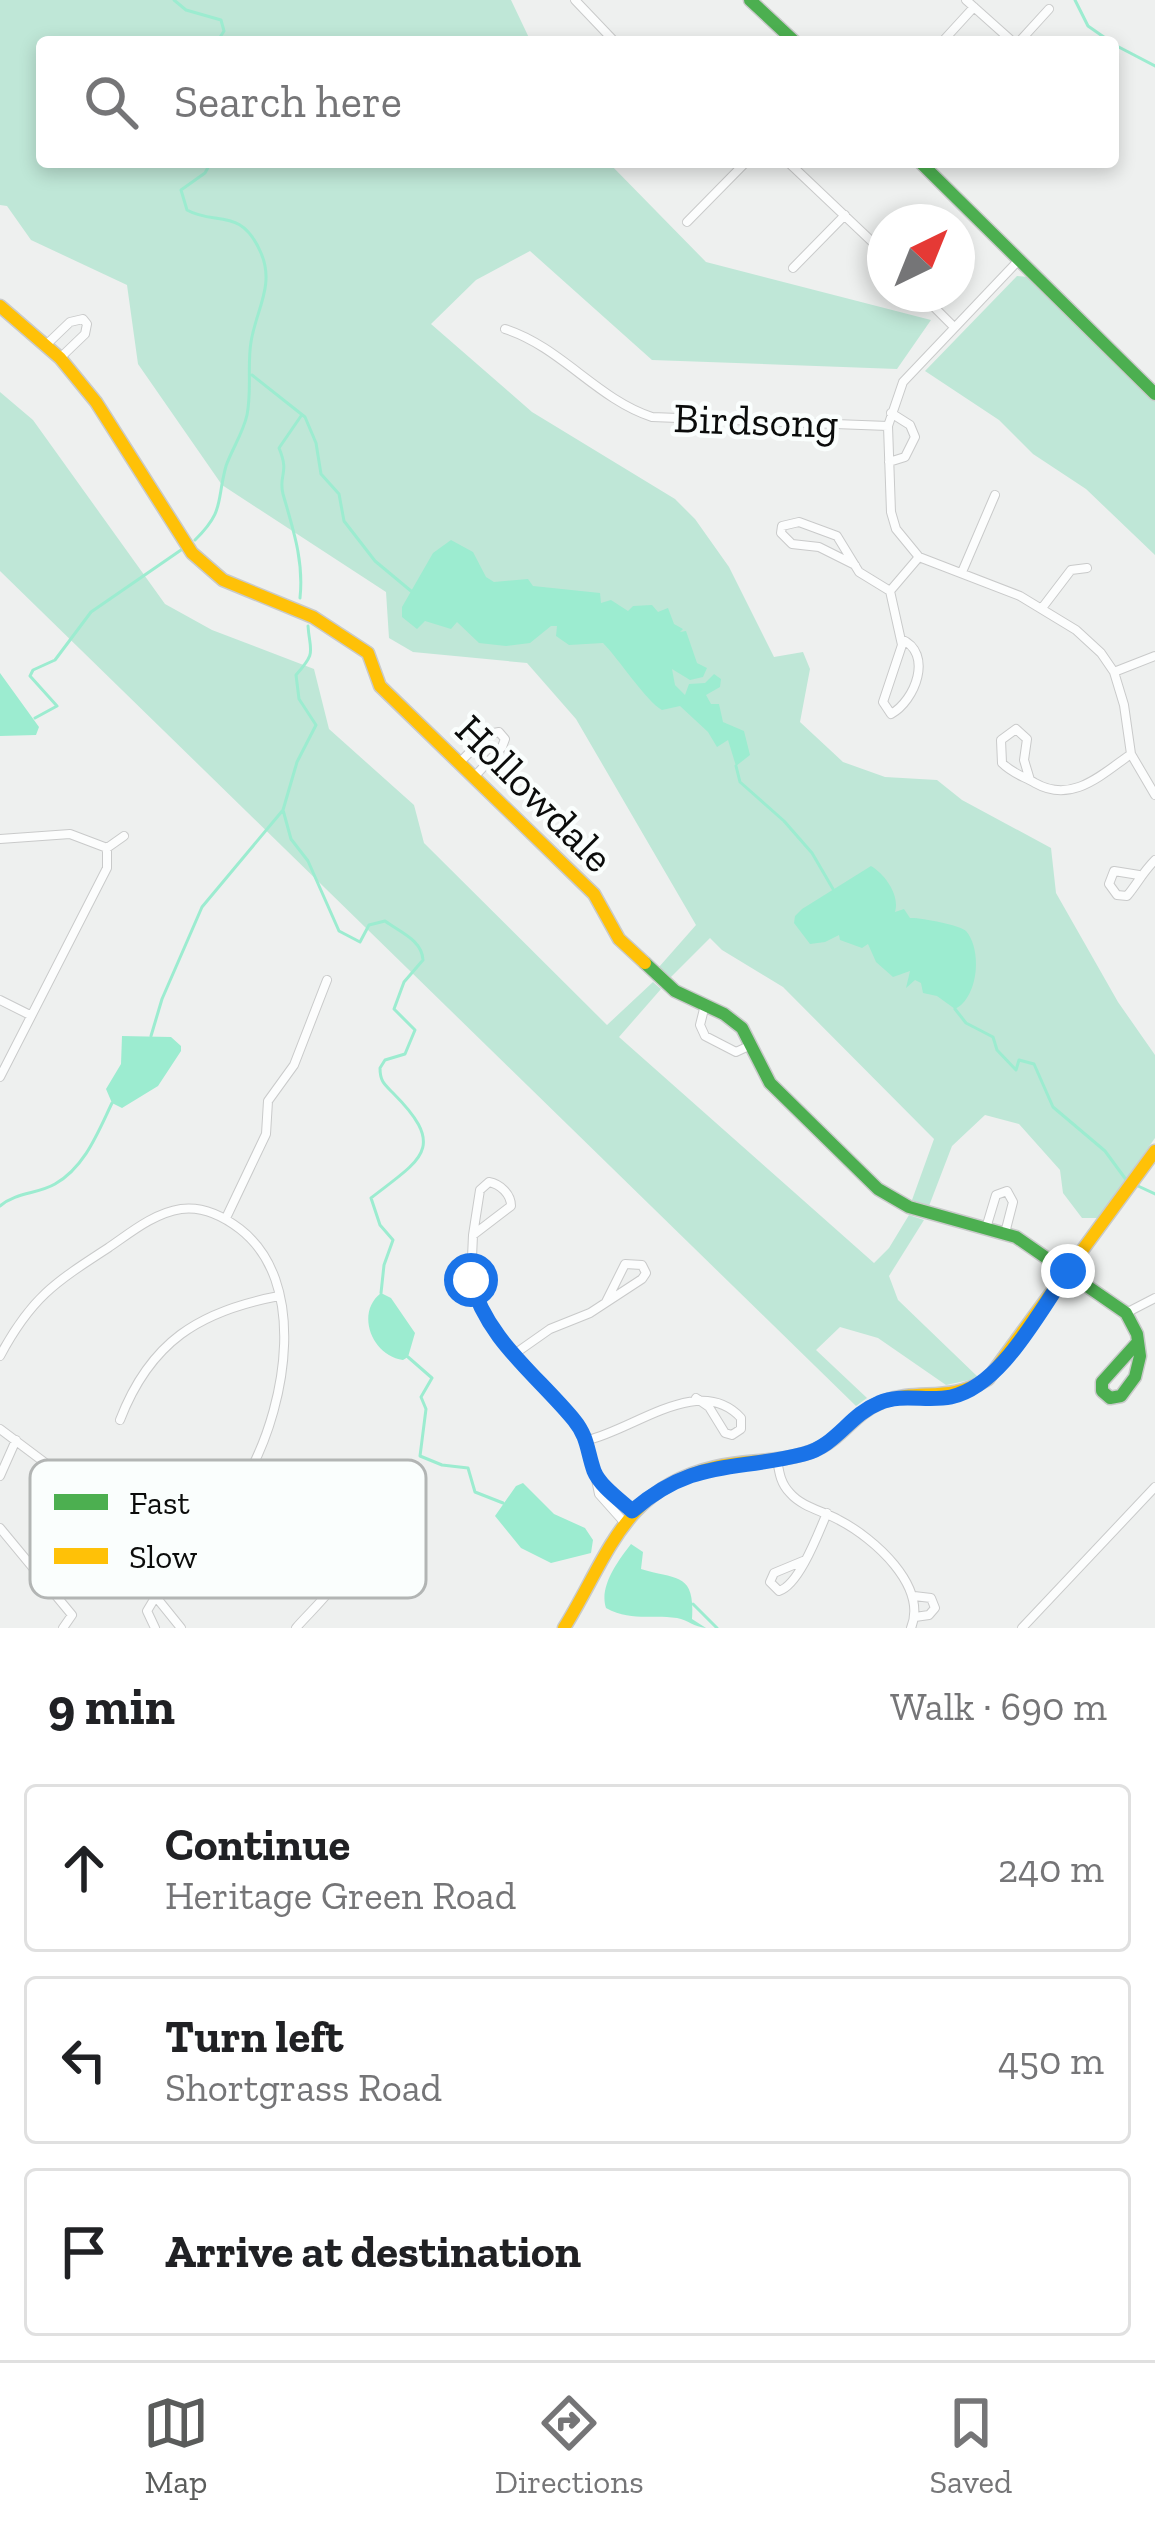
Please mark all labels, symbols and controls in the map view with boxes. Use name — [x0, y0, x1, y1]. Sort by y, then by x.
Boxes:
search box — [36, 36, 1119, 168]
icon: search — [78, 69, 144, 135]
text: Search here — [174, 75, 402, 129]
north arrow — [867, 204, 975, 312]
street label: Birdsong — [673, 392, 839, 449]
street label: Hollowdale — [445, 704, 624, 883]
route end — [1041, 1244, 1095, 1298]
route start — [444, 1253, 498, 1307]
legend — [30, 1460, 426, 1598]
text: Fast — [129, 1483, 190, 1522]
text: Slow — [129, 1537, 197, 1576]
text: 9 min — [48, 1676, 175, 1737]
text: Walk · 690 m — [890, 1683, 1107, 1730]
text: Continue — [165, 1818, 350, 1872]
icon: ahead — [51, 1835, 117, 1901]
text: 240 m — [998, 1845, 1104, 1892]
text: Heritage Green Road — [165, 1872, 516, 1919]
text: Turn left — [165, 2010, 343, 2064]
icon: left — [51, 2027, 117, 2093]
text: 450 m — [998, 2037, 1104, 2084]
text: Shortgrass Road — [165, 2064, 442, 2111]
icon: arrive — [51, 2219, 117, 2285]
text: Arrive at destination — [165, 2225, 581, 2279]
tab: Map — [143, 2390, 209, 2501]
tab: Directions — [495, 2390, 644, 2501]
tab: Saved — [929, 2390, 1012, 2501]

